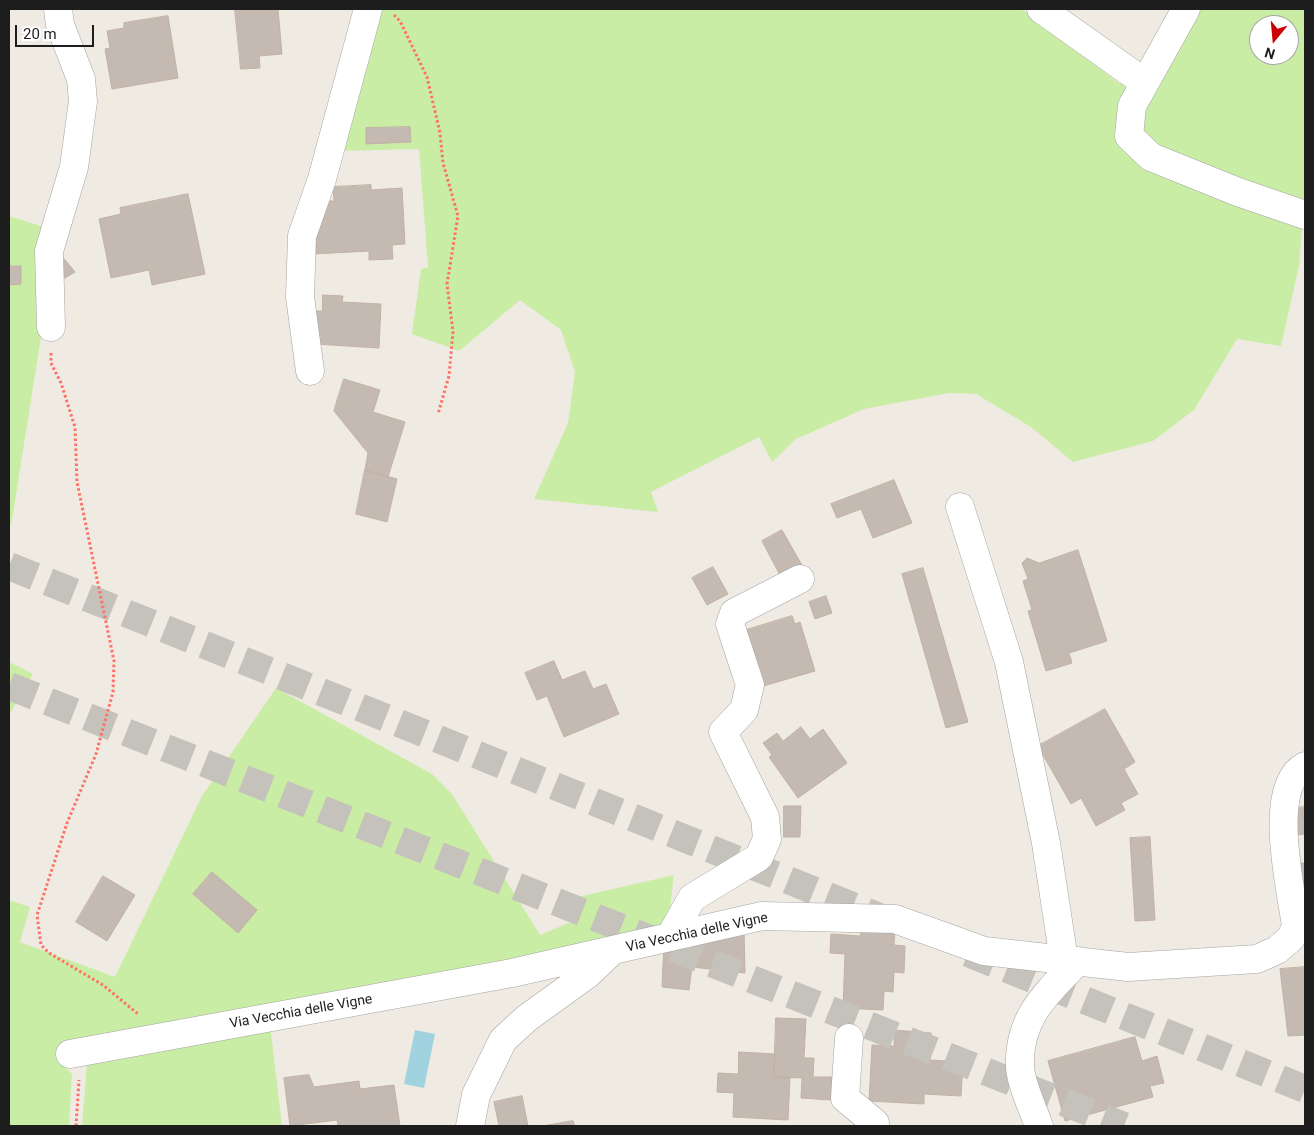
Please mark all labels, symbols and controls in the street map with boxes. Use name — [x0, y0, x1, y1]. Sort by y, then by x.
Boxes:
scale bar — [18, 15, 96, 47]
north arrow — [1249, 15, 1299, 65]
text: 20 m — [23, 25, 57, 43]
text: N — [1263, 44, 1277, 62]
street label: Via Vecchia delle Vigne — [625, 910, 769, 956]
street label: Via Vecchia delle Vigne — [228, 991, 374, 1033]

